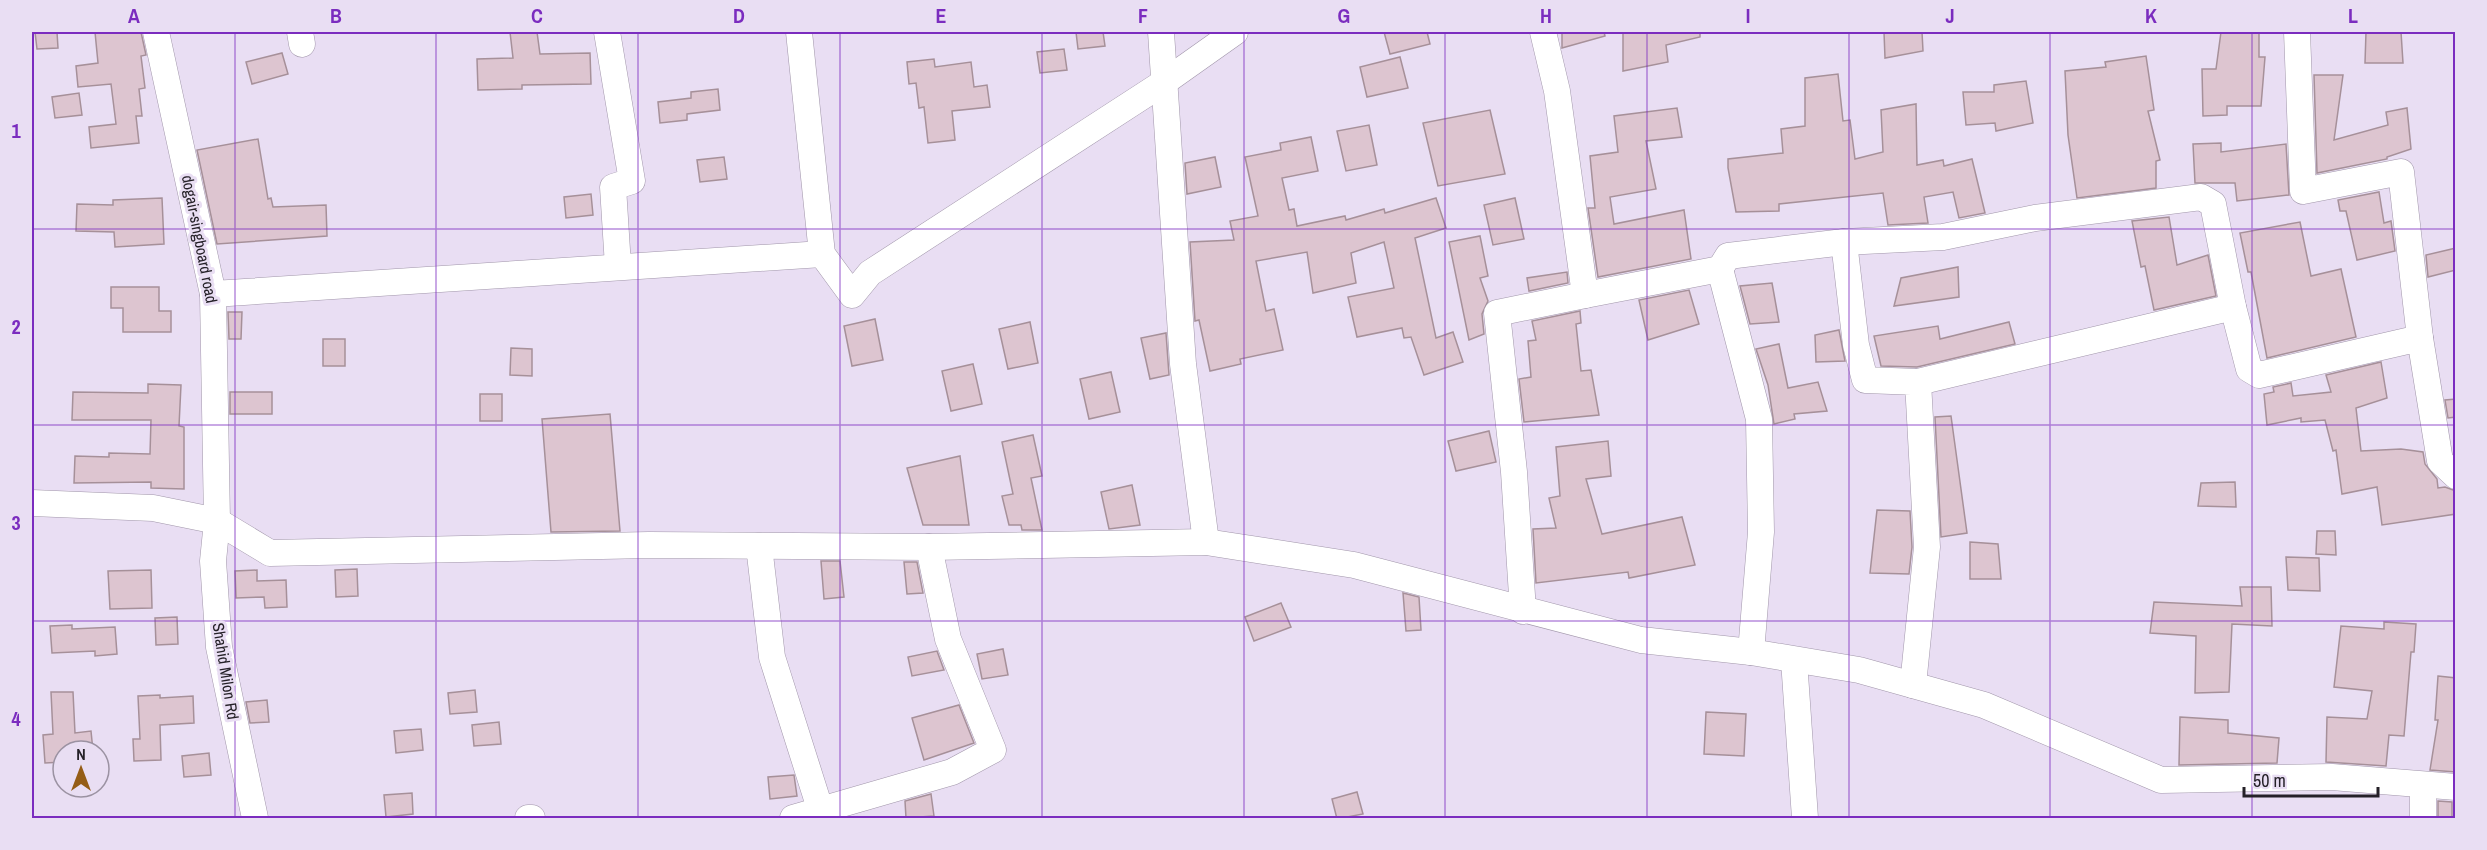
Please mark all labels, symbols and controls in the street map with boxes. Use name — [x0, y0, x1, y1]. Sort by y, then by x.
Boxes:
text: A — [128, 2, 140, 29]
text: B — [330, 2, 342, 29]
text: C — [531, 2, 543, 29]
text: D — [733, 2, 745, 29]
text: E — [936, 2, 947, 29]
text: F — [1138, 2, 1148, 29]
text: G — [1338, 2, 1350, 29]
text: H — [1540, 2, 1552, 29]
text: I — [1746, 2, 1750, 29]
text: J — [1945, 2, 1955, 29]
text: K — [2145, 2, 2157, 29]
text: L — [2348, 2, 2358, 29]
text: 1 — [11, 117, 21, 144]
street label: dogair-singboard road — [177, 173, 223, 305]
text: 2 — [11, 313, 21, 340]
text: 3 — [11, 509, 21, 536]
street label: Shahid Milon Rd — [207, 621, 245, 721]
text: 4 — [11, 705, 21, 732]
north arrow — [51, 739, 111, 799]
text: N — [76, 743, 86, 765]
scale bar — [2244, 760, 2378, 798]
text: 50 m — [2253, 768, 2286, 793]

